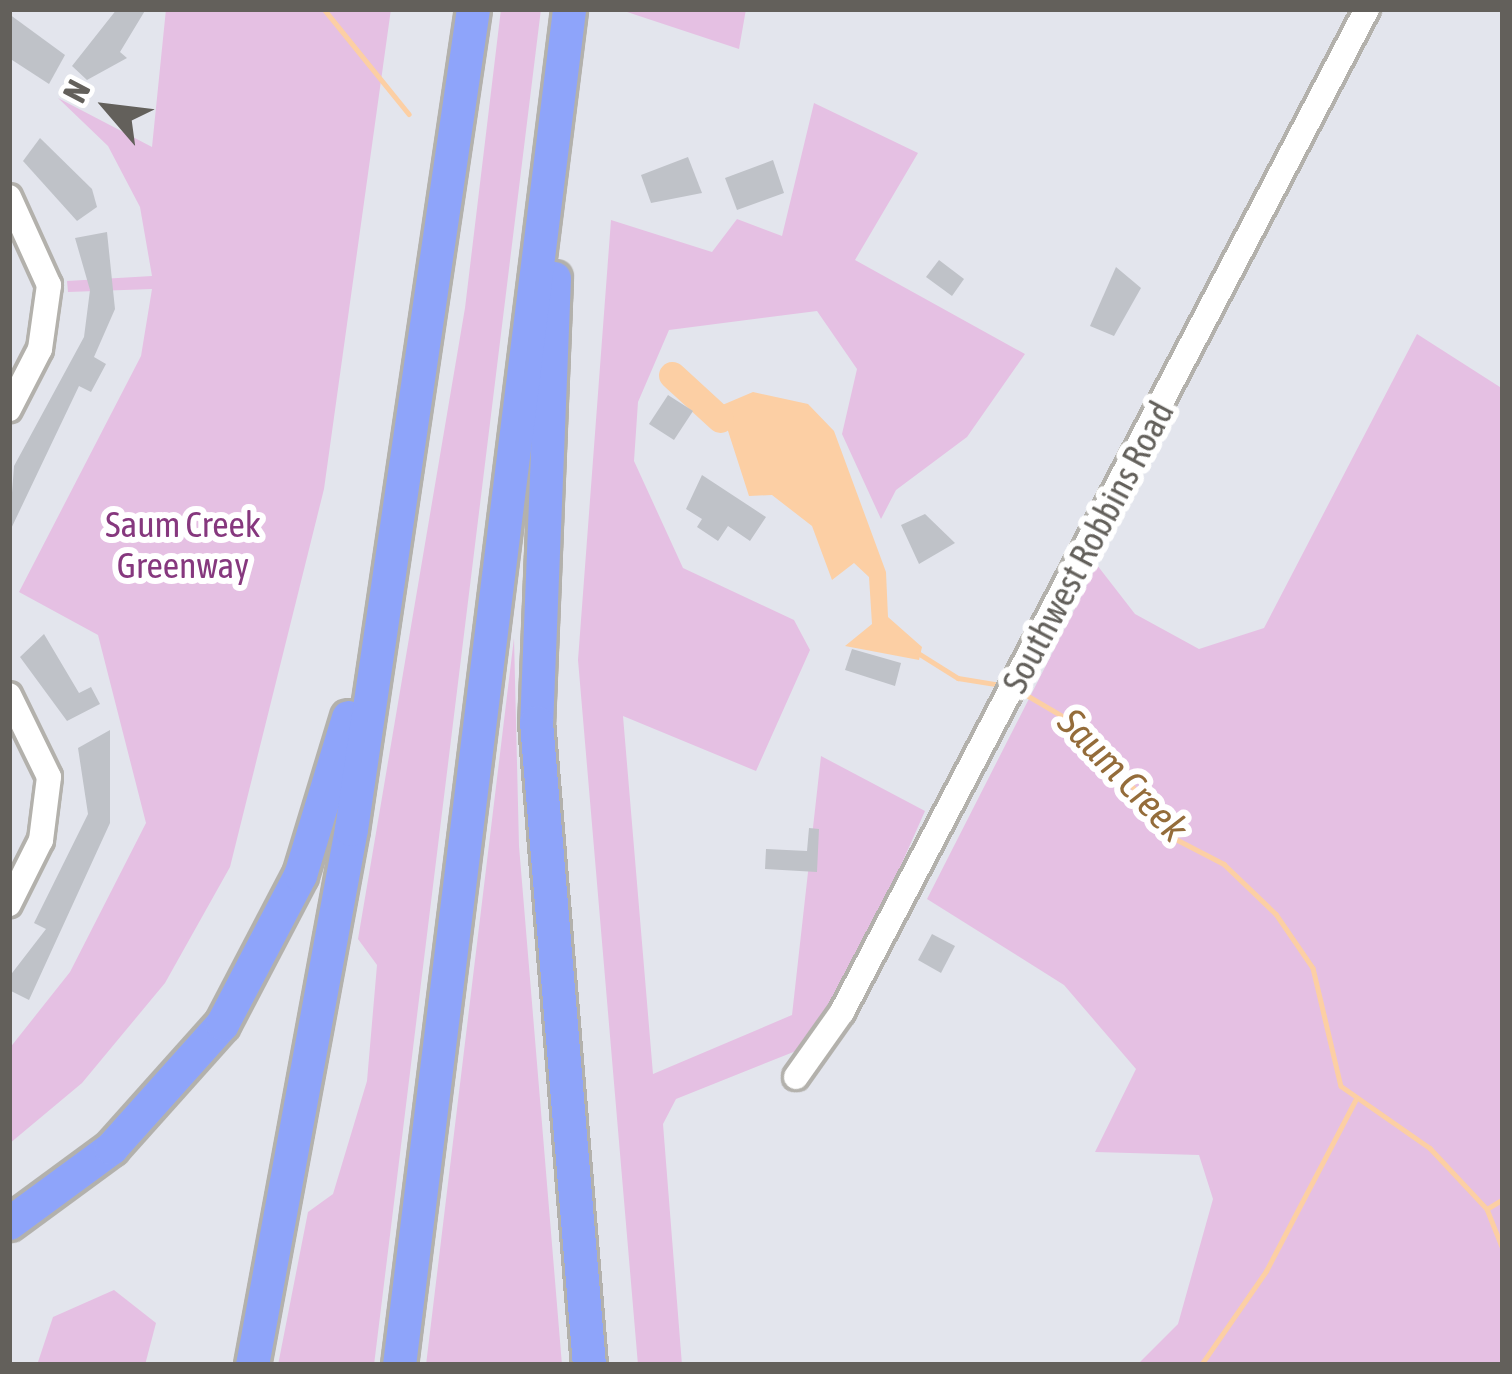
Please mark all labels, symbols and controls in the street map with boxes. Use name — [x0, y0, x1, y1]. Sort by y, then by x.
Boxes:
north arrow — [48, 48, 168, 168]
text: N — [55, 74, 98, 109]
street label: Southwest Robbins Road — [993, 394, 1183, 700]
park label: Saum Creek Greenway — [105, 502, 261, 587]
water label: Saum Creek — [1048, 699, 1198, 851]

